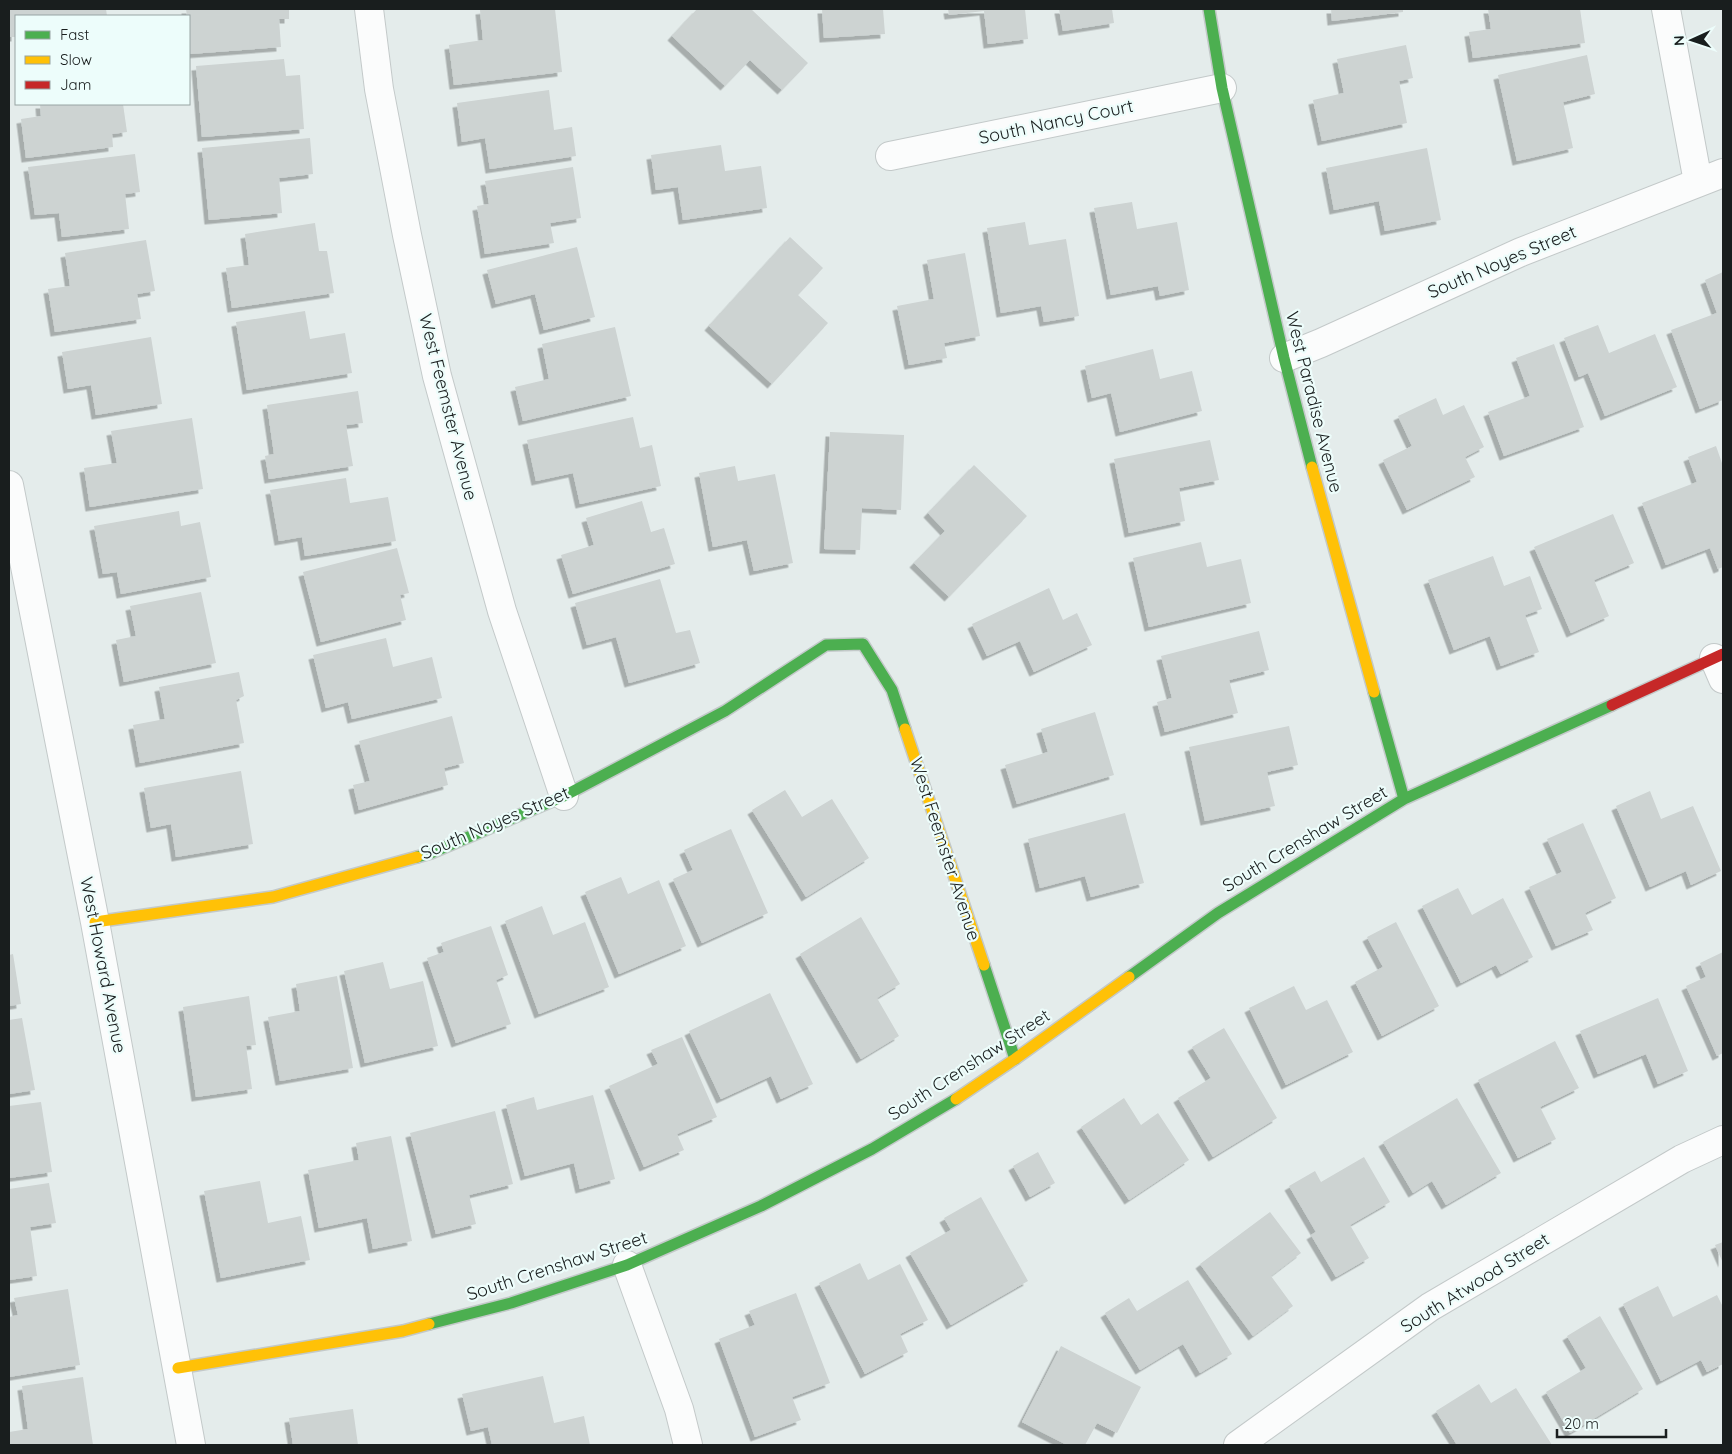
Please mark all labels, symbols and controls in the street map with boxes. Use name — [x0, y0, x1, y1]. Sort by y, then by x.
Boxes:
legend — [15, 15, 190, 105]
north arrow — [1667, 15, 1717, 65]
text: Fast — [60, 25, 89, 44]
text: N — [1670, 35, 1688, 46]
text: Slow — [60, 50, 92, 69]
text: Jam — [60, 75, 91, 94]
street label: South Nancy Court — [977, 94, 1135, 149]
street label: South Noyes Street — [1424, 220, 1580, 303]
street label: West Paradise Avenue — [1281, 309, 1348, 495]
street label: West Feemster Avenue — [414, 311, 483, 503]
street label: West Feemster Avenue — [905, 754, 986, 943]
street label: South Crenshaw Street — [1218, 780, 1391, 897]
street label: South Noyes Street — [417, 781, 573, 864]
street label: West Howard Avenue — [75, 875, 132, 1055]
street label: South Crenshaw Street — [883, 1004, 1054, 1126]
street label: South Crenshaw Street — [464, 1225, 650, 1306]
street label: South Atwood Street — [1396, 1227, 1553, 1338]
scale bar — [1557, 1406, 1666, 1438]
text: 20 m — [1564, 1414, 1599, 1433]

